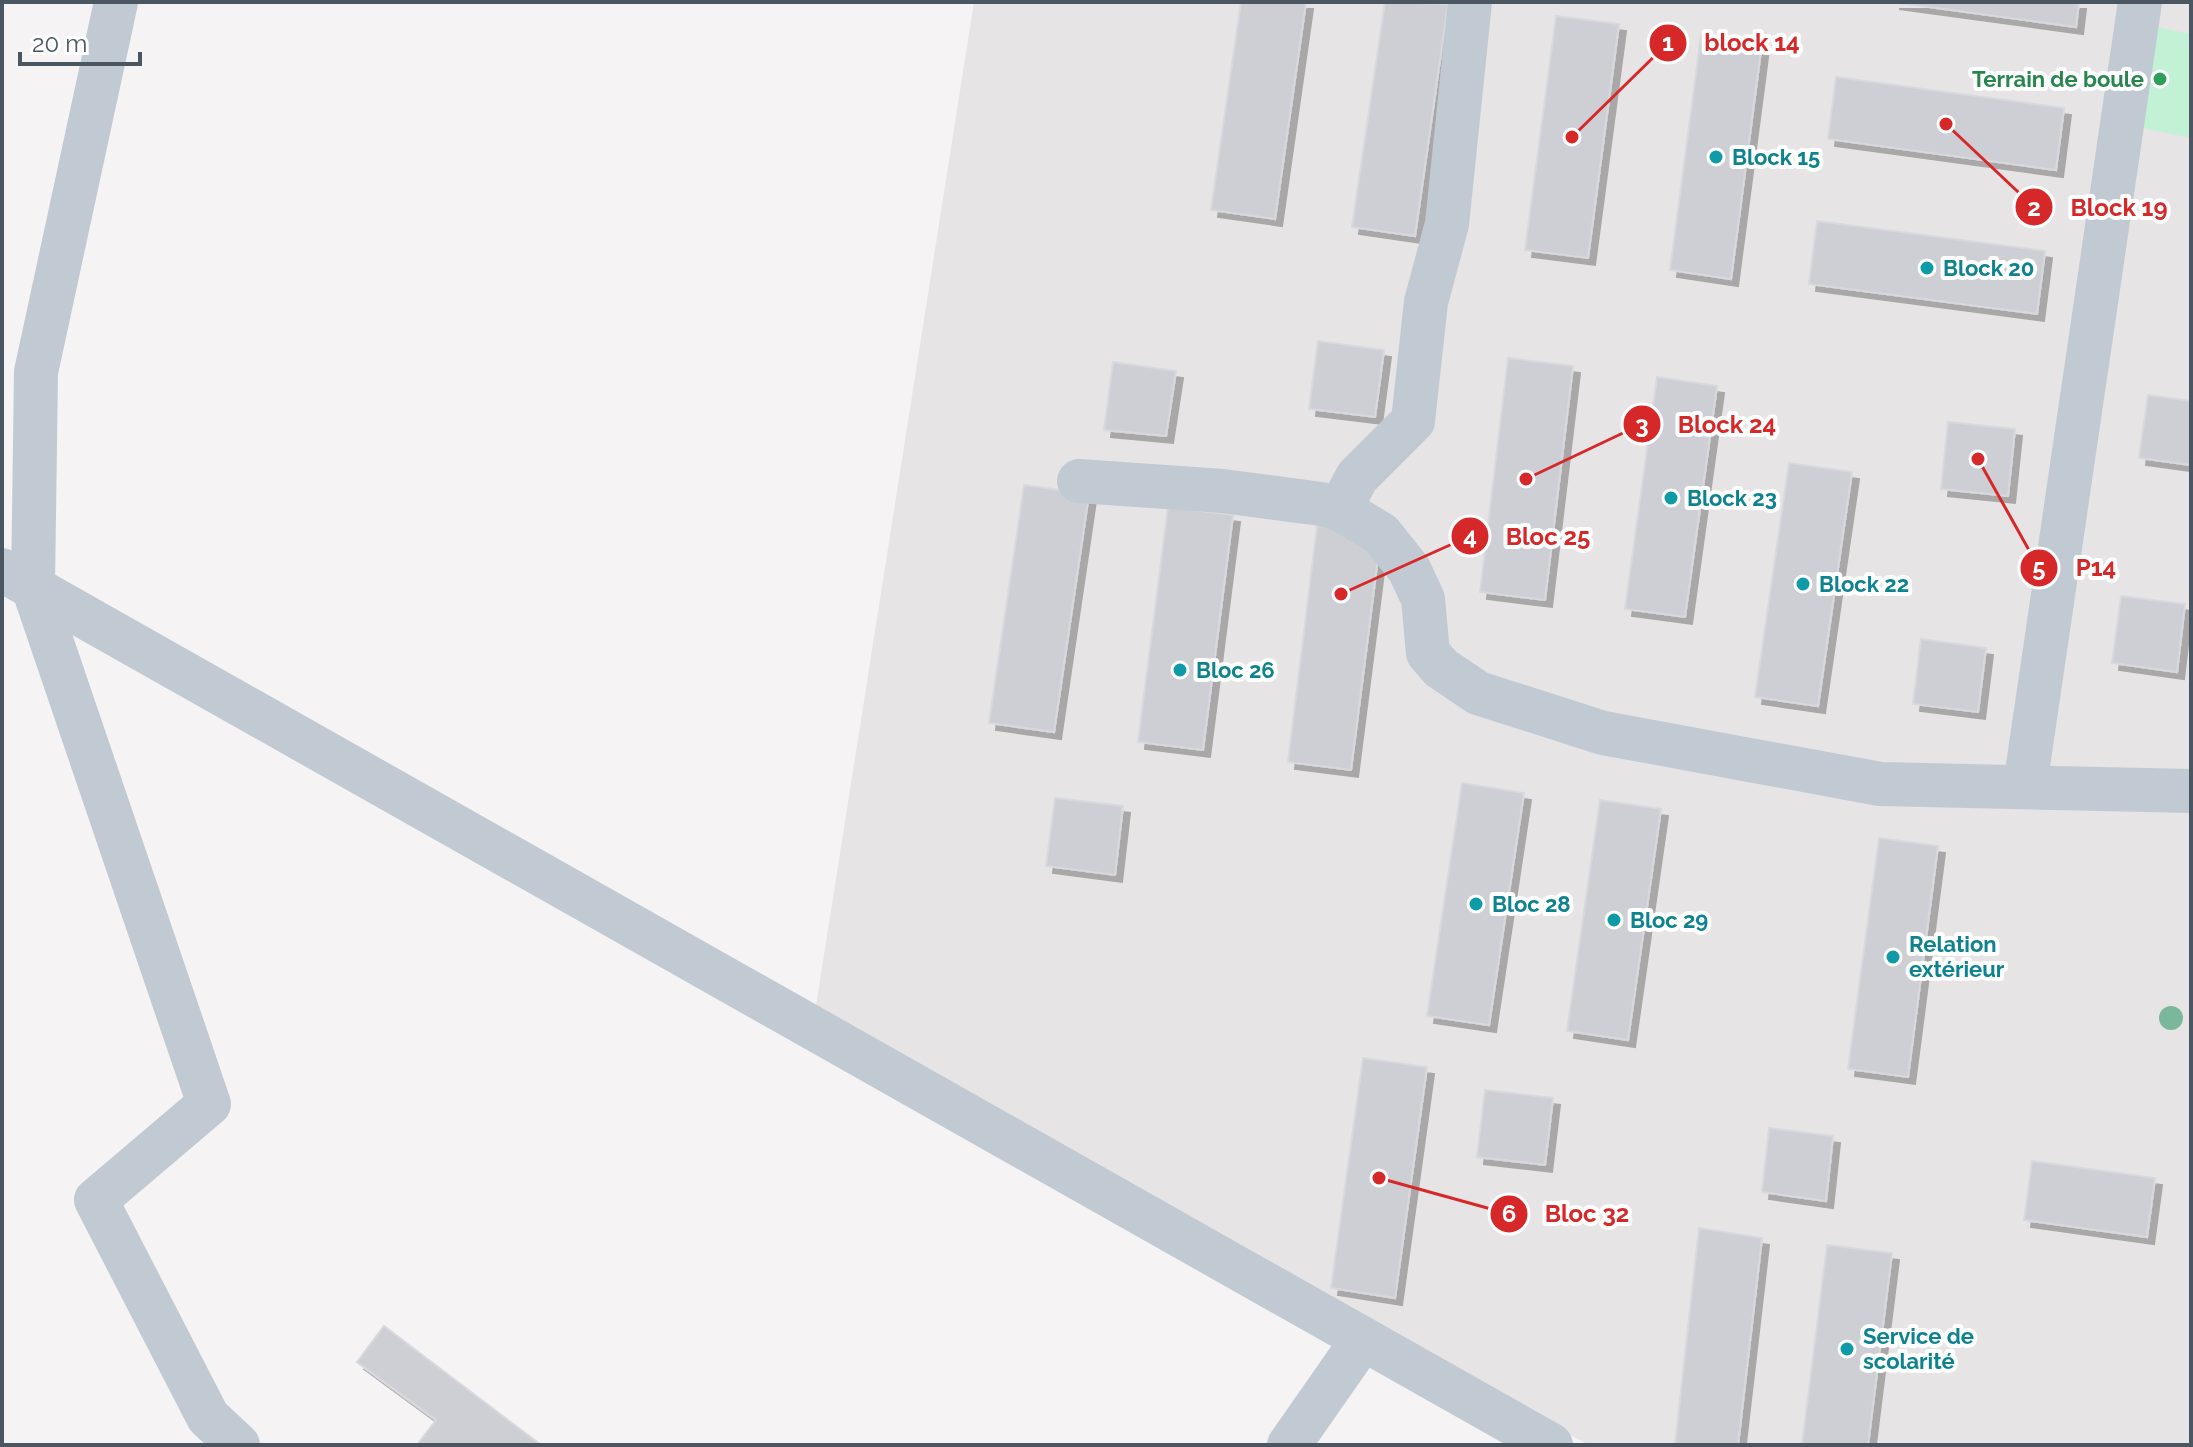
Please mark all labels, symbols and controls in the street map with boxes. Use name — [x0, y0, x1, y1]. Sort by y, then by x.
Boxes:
scale bar — [20, 16, 140, 66]
callout: block 14 — [1648, 19, 1816, 67]
text: 1 — [1662, 28, 1674, 57]
text: block 14 — [1704, 28, 1800, 57]
text: 20 m — [32, 29, 87, 58]
place label: Terrain de boule — [1972, 66, 2144, 92]
marker: Terrain de boule — [2151, 70, 2169, 88]
place label: Block 15 — [1732, 144, 1820, 170]
marker: Block 15 — [1707, 148, 1725, 166]
callout: Block 19 — [2014, 183, 2183, 231]
text: 2 — [2027, 193, 2041, 222]
text: Block 19 — [2070, 193, 2168, 222]
place label: Block 20 — [1943, 255, 2034, 281]
marker: Block 20 — [1918, 259, 1936, 277]
callout: Block 24 — [1622, 400, 1792, 448]
text: 3 — [1635, 410, 1649, 439]
text: Block 24 — [1678, 410, 1776, 439]
place label: Block 23 — [1687, 485, 1777, 511]
marker: Block 23 — [1662, 489, 1680, 507]
callout: Bloc 25 — [1450, 512, 1606, 560]
text: 4 — [1463, 522, 1477, 551]
text: Bloc 25 — [1506, 522, 1590, 551]
callout: P14 — [2019, 544, 2132, 592]
text: 5 — [2032, 553, 2046, 582]
text: P14 — [2076, 553, 2116, 582]
place label: Block 22 — [1819, 571, 1909, 597]
marker: Block 22 — [1794, 575, 1812, 593]
place label: Bloc 26 — [1196, 657, 1275, 683]
marker: Bloc 26 — [1171, 661, 1189, 679]
place label: Bloc 28 — [1492, 891, 1571, 917]
marker: Bloc 28 — [1467, 895, 1485, 913]
place label: Bloc 29 — [1630, 907, 1708, 933]
marker: Bloc 29 — [1605, 911, 1623, 929]
place label: Relation extérieur — [1909, 931, 2005, 982]
marker: Relation extérieur — [1884, 948, 1902, 966]
callout: Bloc 32 — [1489, 1190, 1646, 1238]
text: 6 — [1502, 1199, 1516, 1228]
text: Bloc 32 — [1545, 1199, 1629, 1228]
place label: Service de scolarité — [1863, 1323, 1974, 1374]
marker: Service de scolarité — [1838, 1340, 1856, 1358]

